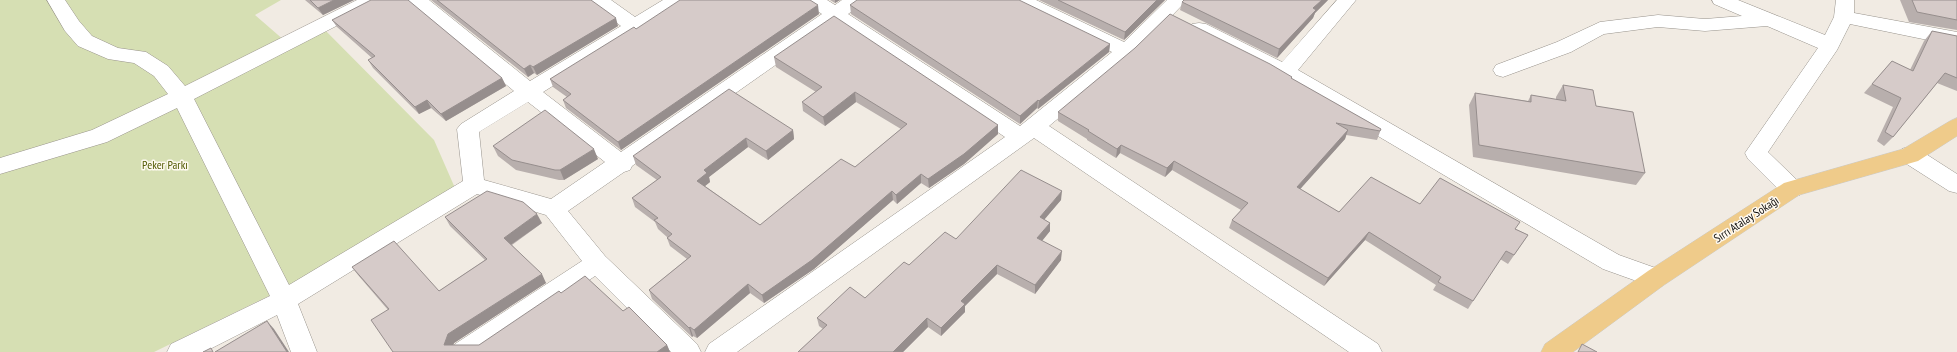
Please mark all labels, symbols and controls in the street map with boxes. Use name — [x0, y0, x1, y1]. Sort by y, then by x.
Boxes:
park label: Peker Parkı — [142, 157, 188, 172]
street label: Sırrı Atalay Sokağı — [1711, 192, 1781, 246]

